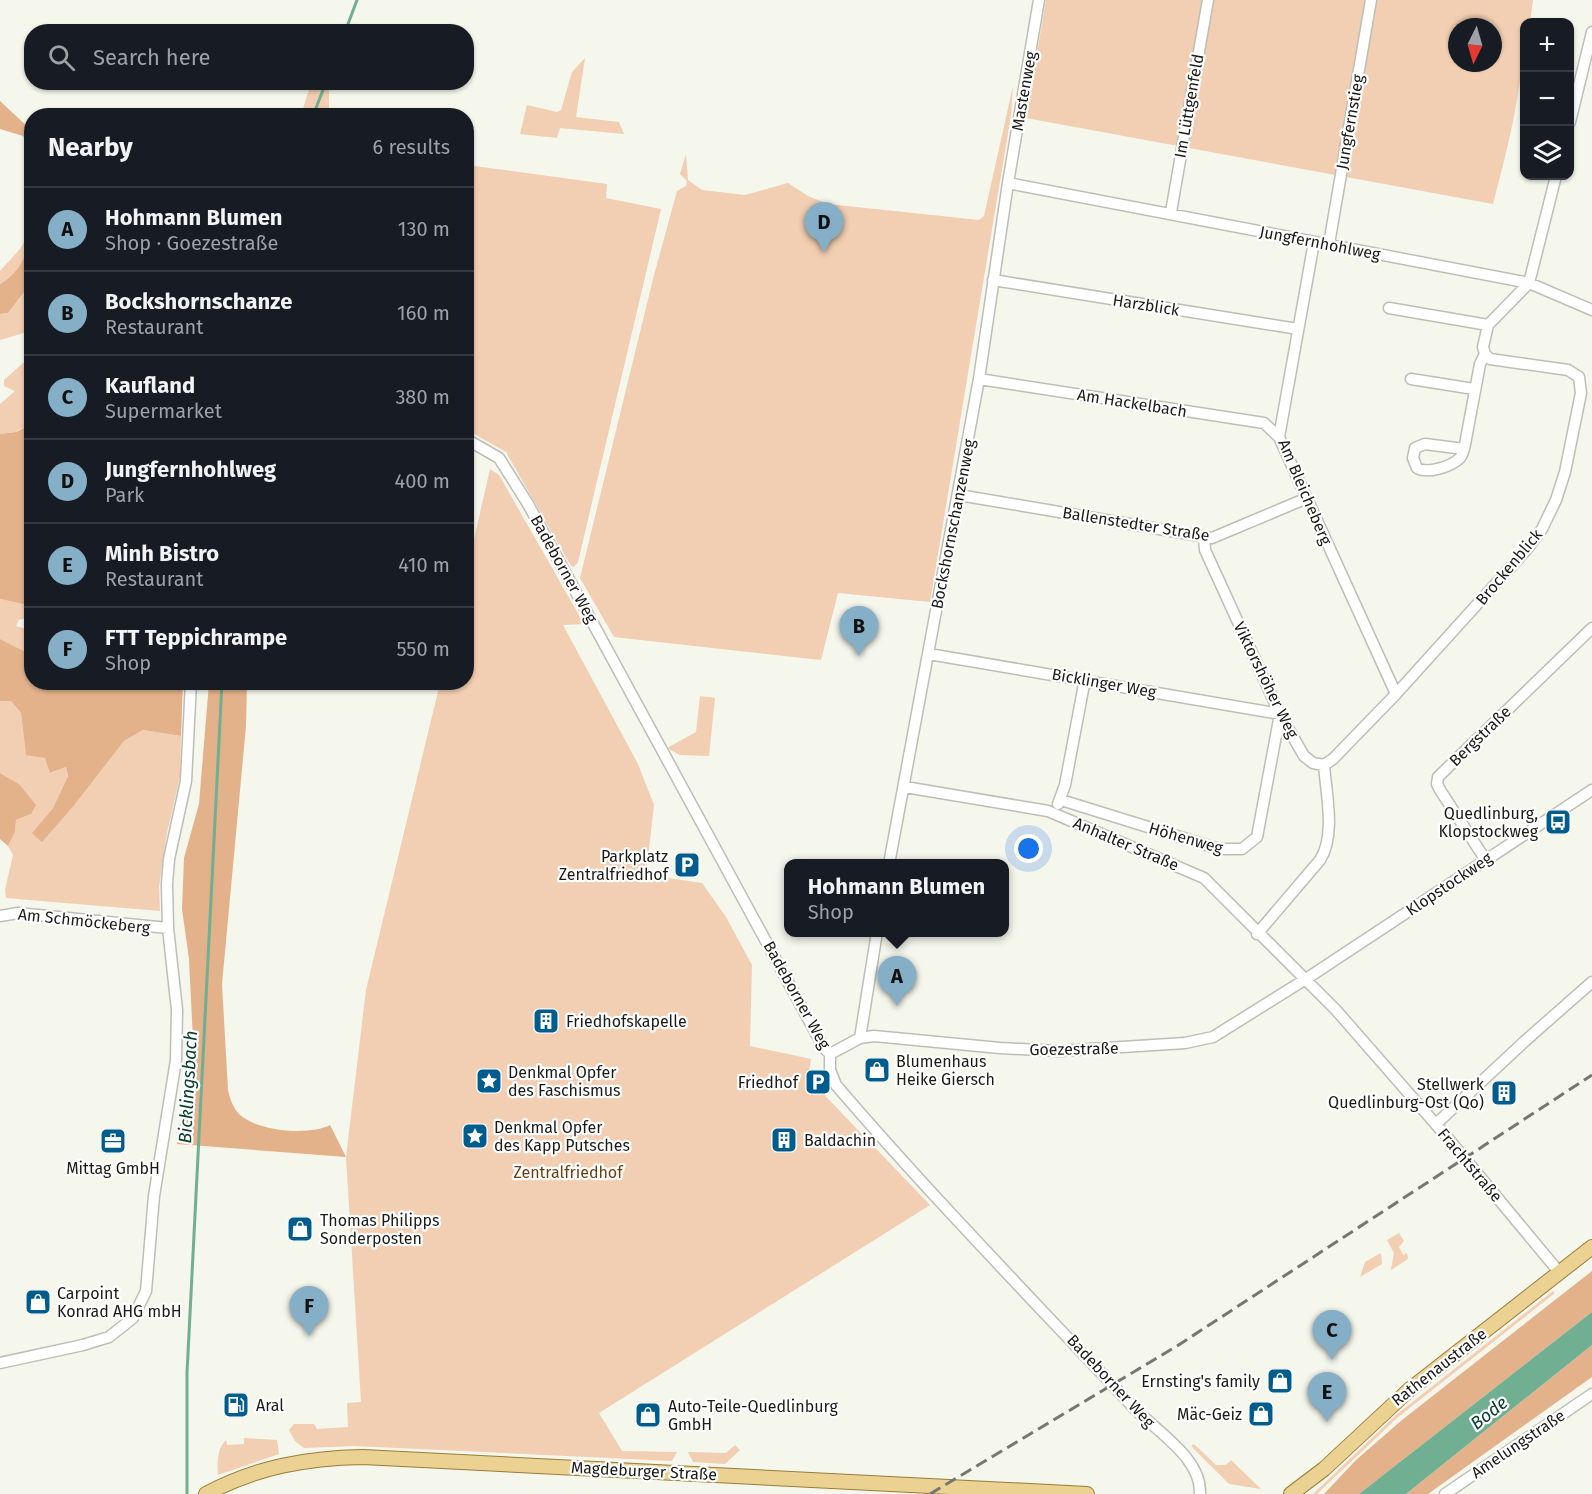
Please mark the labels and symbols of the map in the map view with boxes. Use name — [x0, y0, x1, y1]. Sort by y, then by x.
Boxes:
north arrow — [1448, 18, 1502, 72]
street label: Mastenweg — [1008, 49, 1040, 132]
street label: Im Lüttgenfeld — [1171, 53, 1207, 159]
street label: Jungfernstieg — [1332, 72, 1368, 171]
pin: D — [804, 202, 844, 252]
street label: Jungfernhohlweg — [1258, 222, 1383, 264]
street label: Harzblick — [1111, 290, 1181, 320]
street label: Am Hackelbach — [1076, 385, 1188, 421]
street label: Am Bleicheberg — [1274, 436, 1336, 548]
street label: Bockshornschanzenweg — [927, 437, 979, 611]
street label: Ballenstedter Straße — [1061, 503, 1211, 545]
street label: Badeborner Weg — [527, 512, 602, 627]
street label: Brockenblick — [1472, 525, 1547, 609]
pin: B — [840, 606, 878, 656]
street label: Viktorshöher Weg — [1230, 619, 1303, 742]
street label: Bicklinger Weg — [1050, 664, 1158, 702]
street label: Bergstraße — [1445, 702, 1515, 770]
place label: Quedlinburg, Klopstockweg — [1438, 804, 1539, 841]
bus stop icon: Quedlinburg, Klopstockweg — [1543, 807, 1573, 837]
street label: Anhalter Straße — [1070, 813, 1182, 875]
street label: Höhenweg — [1147, 818, 1226, 858]
your location — [1014, 834, 1043, 863]
place label: Parkplatz Zentralfriedhof — [559, 847, 670, 884]
street label: Klopstockweg — [1402, 848, 1496, 920]
parking icon: Parkplatz Zentralfriedhof — [672, 850, 702, 880]
street label: Am Schmöckeberg — [17, 905, 152, 937]
street label: Badeborner Weg — [760, 938, 835, 1053]
pin: A — [878, 956, 916, 1006]
building icon: Friedhofskapelle — [531, 1006, 561, 1036]
place label: Friedhofskapelle — [566, 1012, 687, 1031]
water label: Bicklingsbach — [174, 1030, 202, 1144]
street label: Goezestraße — [1029, 1039, 1119, 1059]
place label: Blumenhaus Heike Giersch — [896, 1052, 995, 1089]
shop icon: Blumenhaus Heike Giersch — [862, 1055, 892, 1085]
place label: Denkmal Opfer des Faschismus — [508, 1063, 620, 1100]
place icon: Denkmal Opfer des Faschismus — [474, 1066, 504, 1096]
parking icon: Friedhof — [803, 1067, 833, 1097]
place label: Friedhof — [738, 1073, 800, 1092]
place label: Stellwerk Quedlinburg-Ost (Qo) — [1328, 1075, 1485, 1112]
building icon: Stellwerk Quedlinburg-Ost (Qo) — [1489, 1078, 1519, 1108]
place label: Denkmal Opfer des Kapp Putsches — [494, 1118, 630, 1155]
place icon: Denkmal Opfer des Kapp Putsches — [460, 1121, 490, 1151]
street label: Frachtstraße — [1434, 1124, 1506, 1206]
building icon: Baldachin — [769, 1125, 799, 1155]
office icon: Mittag GmbH — [98, 1126, 128, 1156]
place label: Baldachin — [804, 1131, 876, 1150]
place label: Mittag GmbH — [66, 1159, 160, 1178]
park label: Zentralfriedhof — [513, 1163, 624, 1182]
place label: Thomas Philipps Sonderposten — [320, 1211, 440, 1248]
shop icon: Thomas Philipps Sonderposten — [285, 1214, 315, 1244]
place label: Carpoint Konrad AHG mbH — [57, 1284, 182, 1321]
pin: F — [290, 1286, 328, 1336]
shop icon: Carpoint Konrad AHG mbH — [23, 1287, 53, 1317]
pin: C — [1312, 1310, 1352, 1360]
street label: Rathenaustraße — [1388, 1324, 1490, 1410]
street label: Badeborner Weg — [1063, 1331, 1159, 1432]
shop icon: Ernsting's family — [1265, 1366, 1295, 1396]
place label: Ernsting's family — [1141, 1372, 1260, 1391]
pin: E — [1308, 1372, 1346, 1422]
fuel station icon: Aral — [221, 1390, 251, 1420]
water label: Bode — [1466, 1392, 1512, 1434]
place label: Aral — [256, 1396, 284, 1415]
place label: Auto-Teile-Quedlinburg GmbH — [668, 1397, 838, 1434]
shop icon: Mäc-Geiz — [1246, 1399, 1276, 1429]
shop icon: Auto-Teile-Quedlinburg GmbH — [633, 1400, 663, 1430]
place label: Mäc-Geiz — [1177, 1405, 1242, 1424]
street label: Amelungstraße — [1468, 1406, 1568, 1482]
street label: Magdeburger Straße — [570, 1458, 718, 1484]

